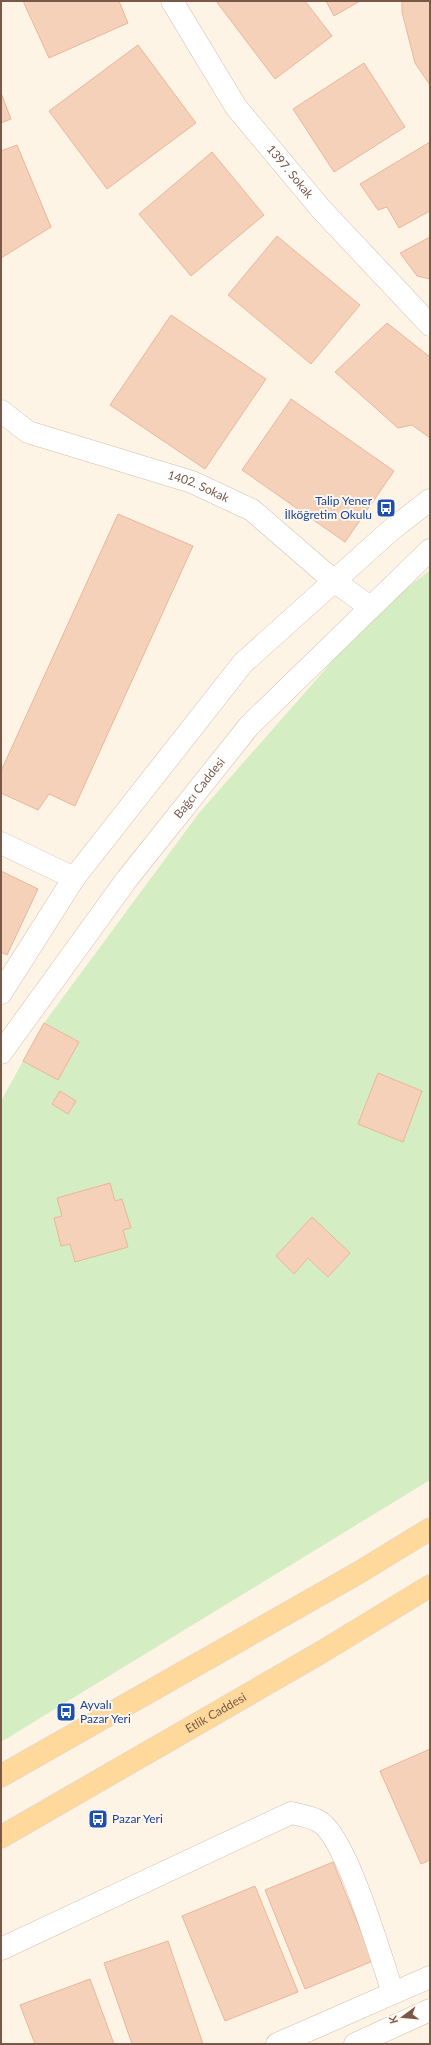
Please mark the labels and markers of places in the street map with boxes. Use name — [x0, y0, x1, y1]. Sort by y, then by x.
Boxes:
place label: Talip Yener İlköğretim Okulu — [285, 493, 373, 522]
bus stop icon: Talip Yener İlköğretim Okulu — [375, 497, 397, 519]
place label: Ayvalı Pazar Yeri — [80, 1697, 131, 1726]
bus stop icon: Ayvalı Pazar Yeri — [55, 1701, 77, 1723]
bus stop icon: Pazar Yeri — [87, 1808, 109, 1830]
place label: Pazar Yeri — [112, 1811, 163, 1826]

